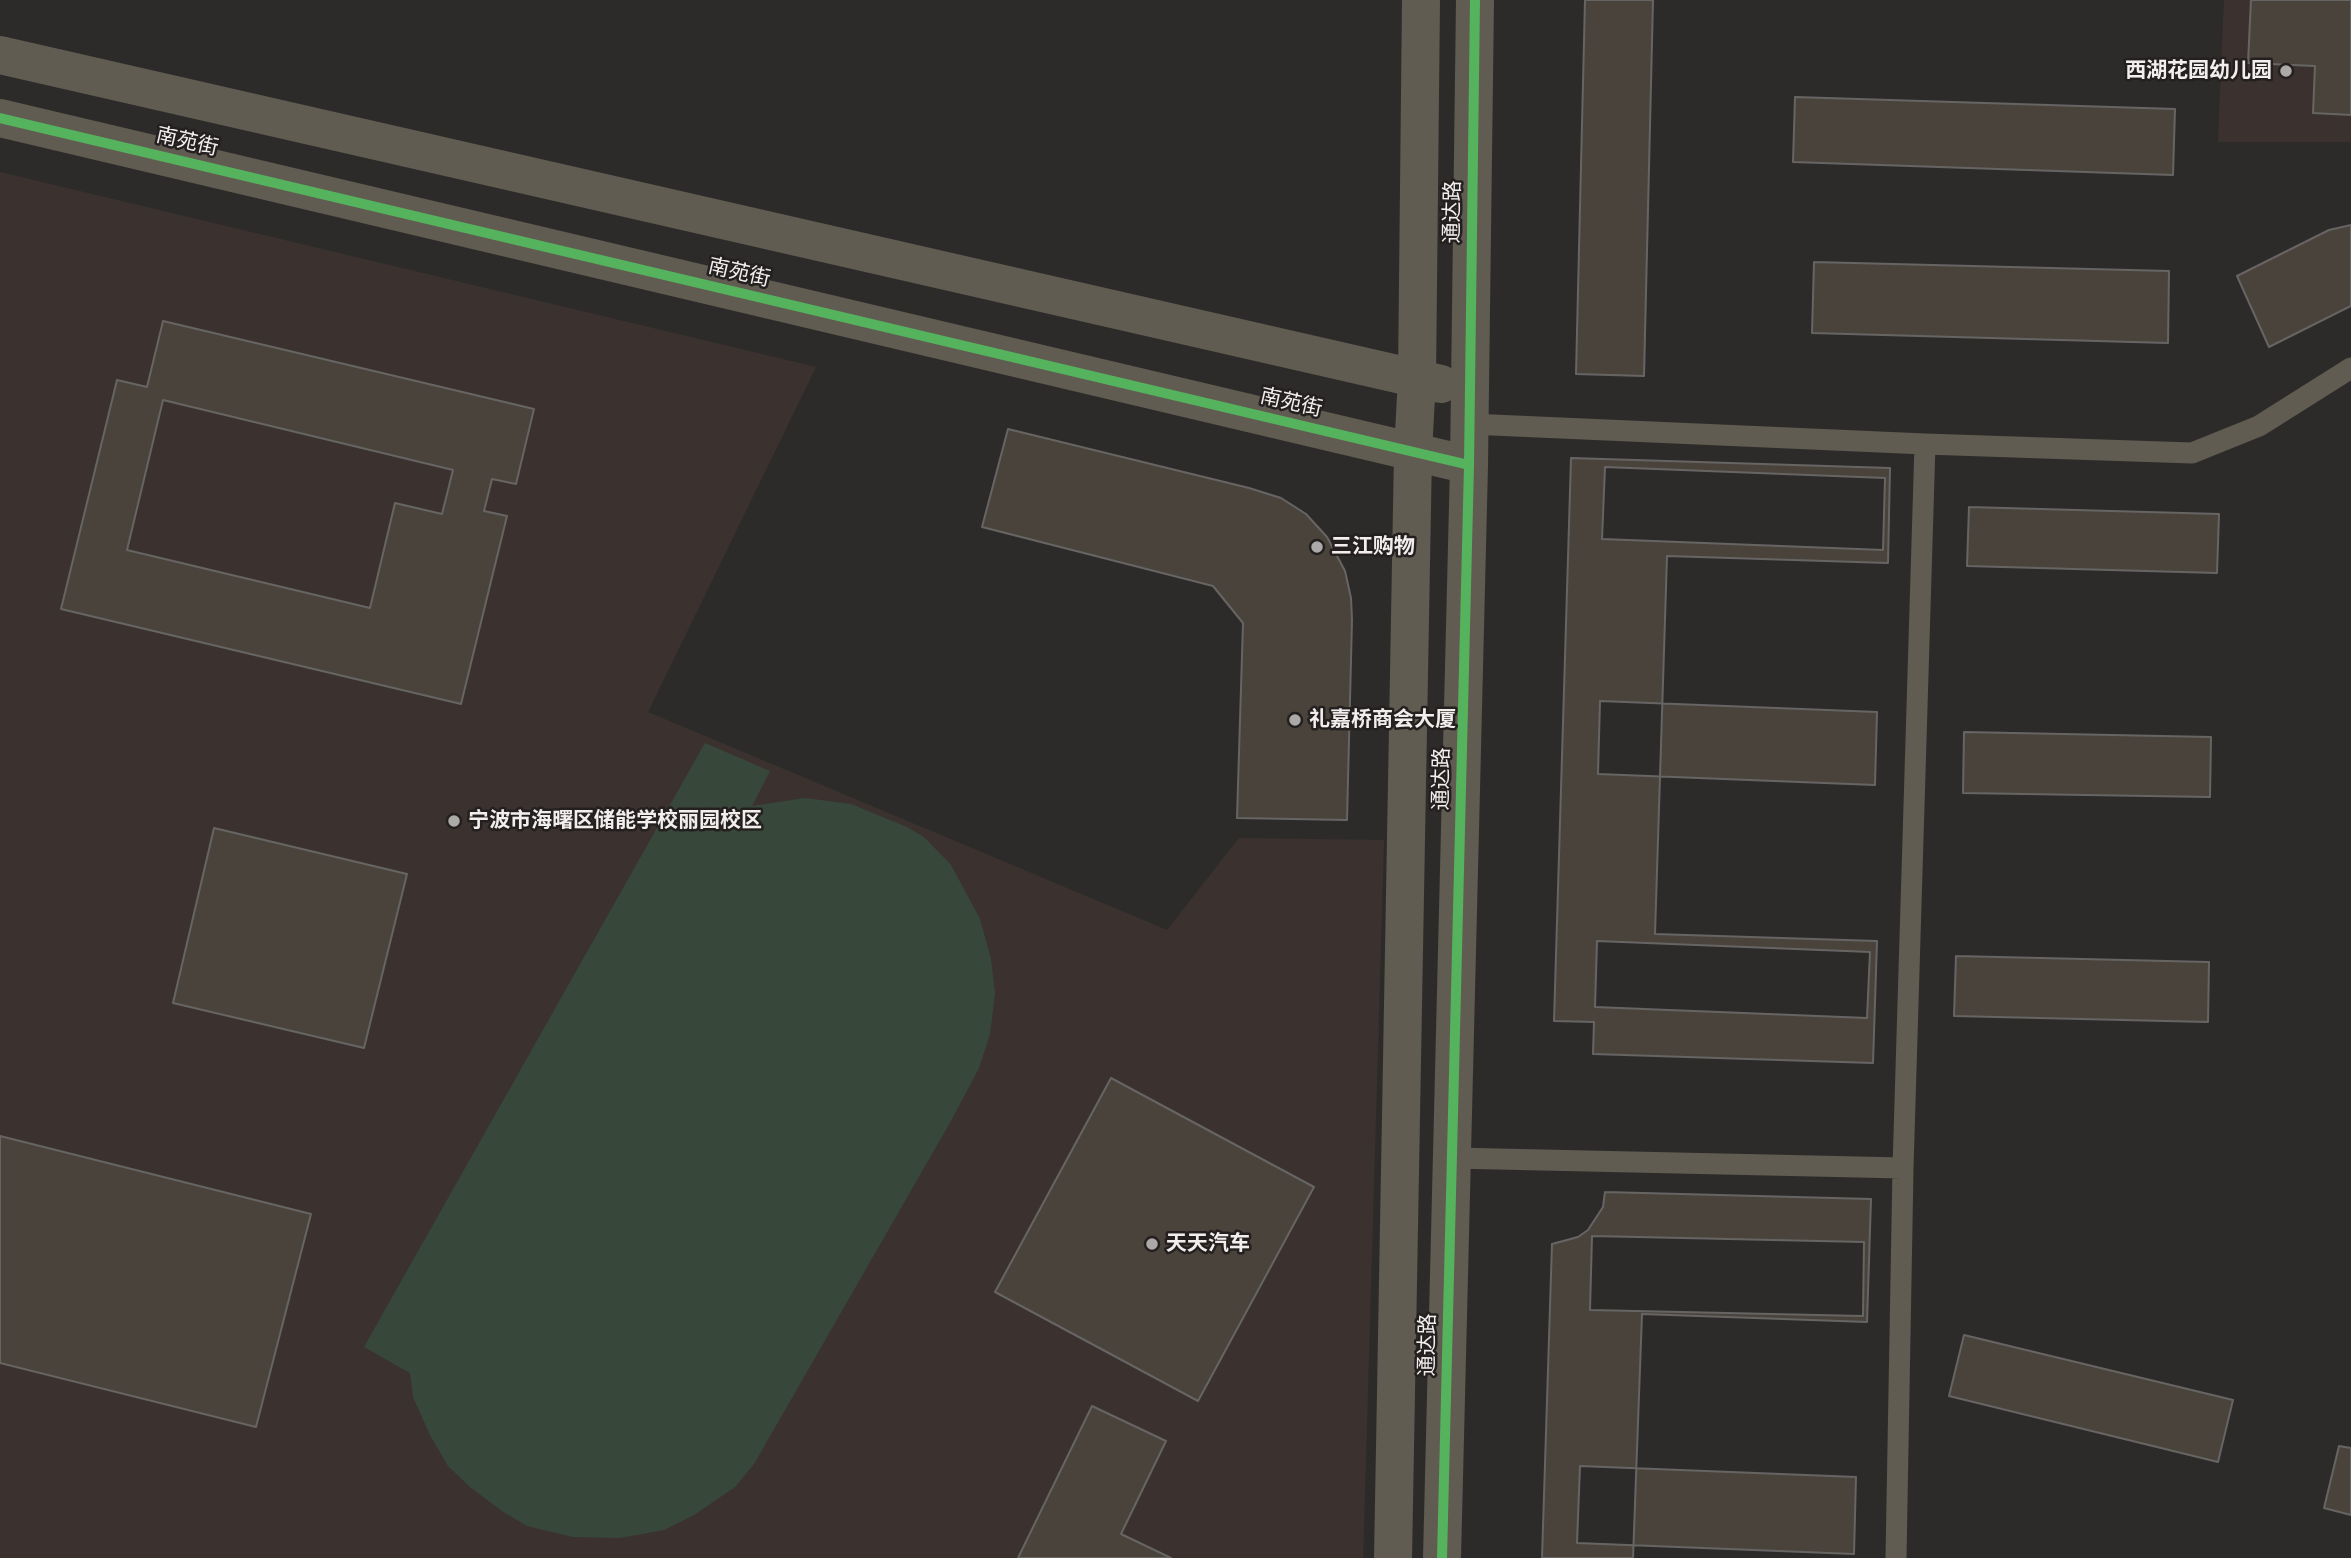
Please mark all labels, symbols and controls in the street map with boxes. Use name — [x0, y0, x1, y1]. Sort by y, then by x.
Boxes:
place label: 西湖花园幼儿园 — [2125, 58, 2272, 84]
marker: 西湖花园幼儿园 — [2278, 63, 2294, 79]
street label: 南苑街 — [153, 123, 221, 161]
street label: 通达路 — [1440, 180, 1466, 244]
street label: 南苑街 — [705, 254, 773, 292]
street label: 南苑街 — [1257, 384, 1325, 422]
place label: 三江购物 — [1331, 534, 1415, 560]
marker: 三江购物 — [1309, 539, 1325, 555]
place label: 礼嘉桥商会大厦 — [1309, 707, 1456, 733]
marker: 礼嘉桥商会大厦 — [1287, 712, 1303, 728]
street label: 通达路 — [1429, 747, 1455, 811]
place label: 宁波市海曙区储能学校丽园校区 — [468, 808, 762, 834]
marker: 宁波市海曙区储能学校丽园校区 — [446, 813, 462, 829]
place label: 天天汽车 — [1166, 1231, 1250, 1257]
marker: 天天汽车 — [1144, 1236, 1160, 1252]
street label: 通达路 — [1415, 1313, 1441, 1377]

